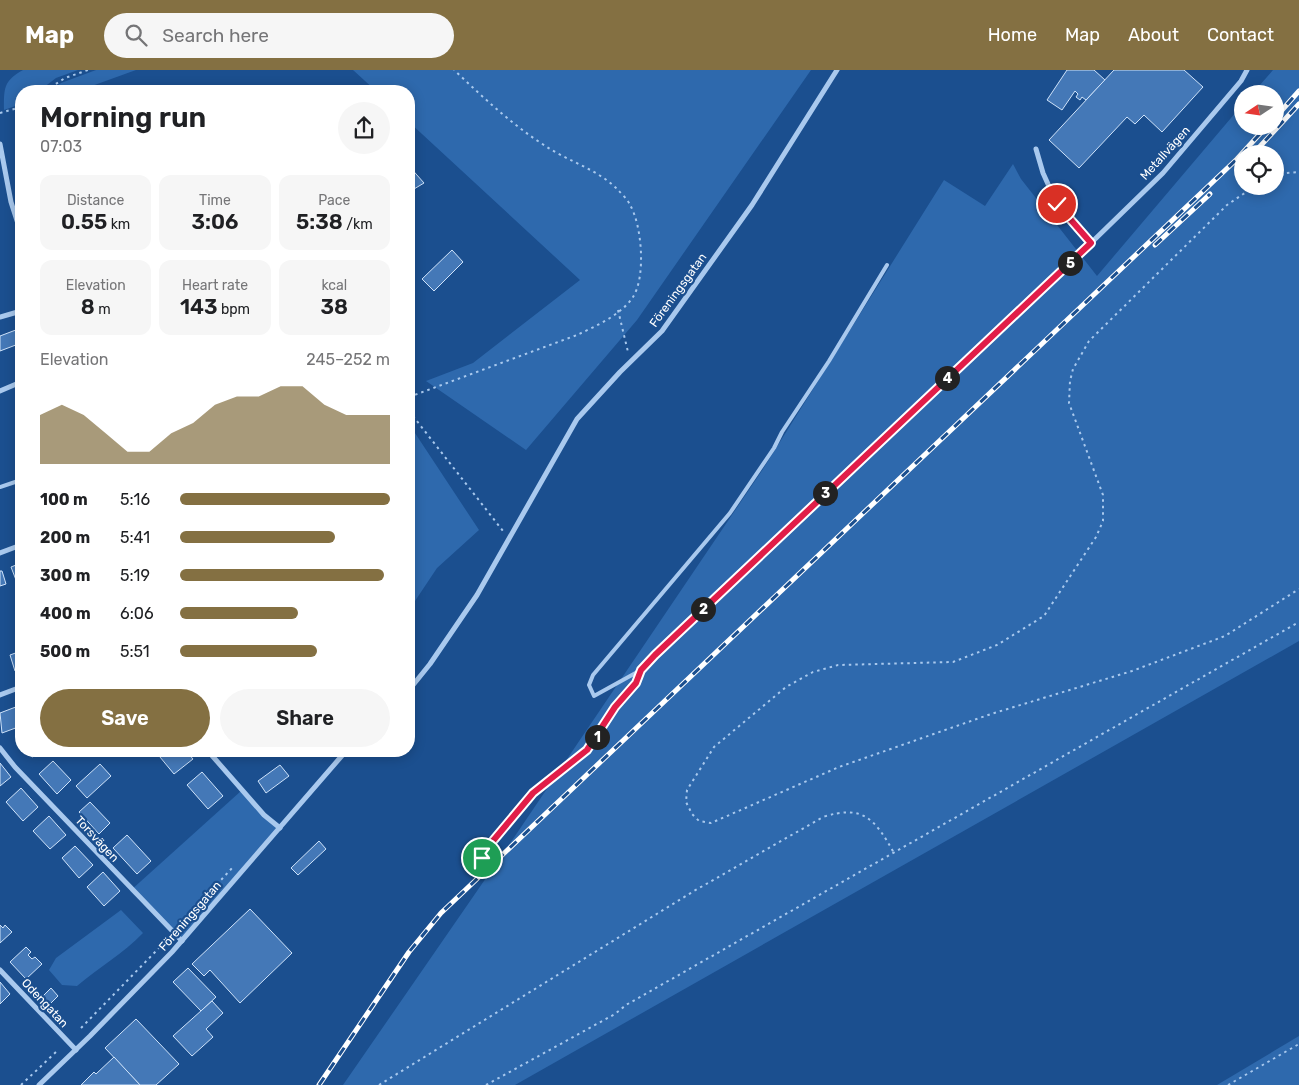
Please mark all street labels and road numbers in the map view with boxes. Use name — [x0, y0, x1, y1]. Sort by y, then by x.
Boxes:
street label: Metallvägen — [1137, 123, 1193, 183]
street label: Föreningsgatan — [646, 250, 710, 330]
street label: Torsvägen — [72, 813, 122, 865]
street label: Föreningsgatan — [156, 878, 224, 954]
street label: Odengatan — [19, 976, 71, 1030]

